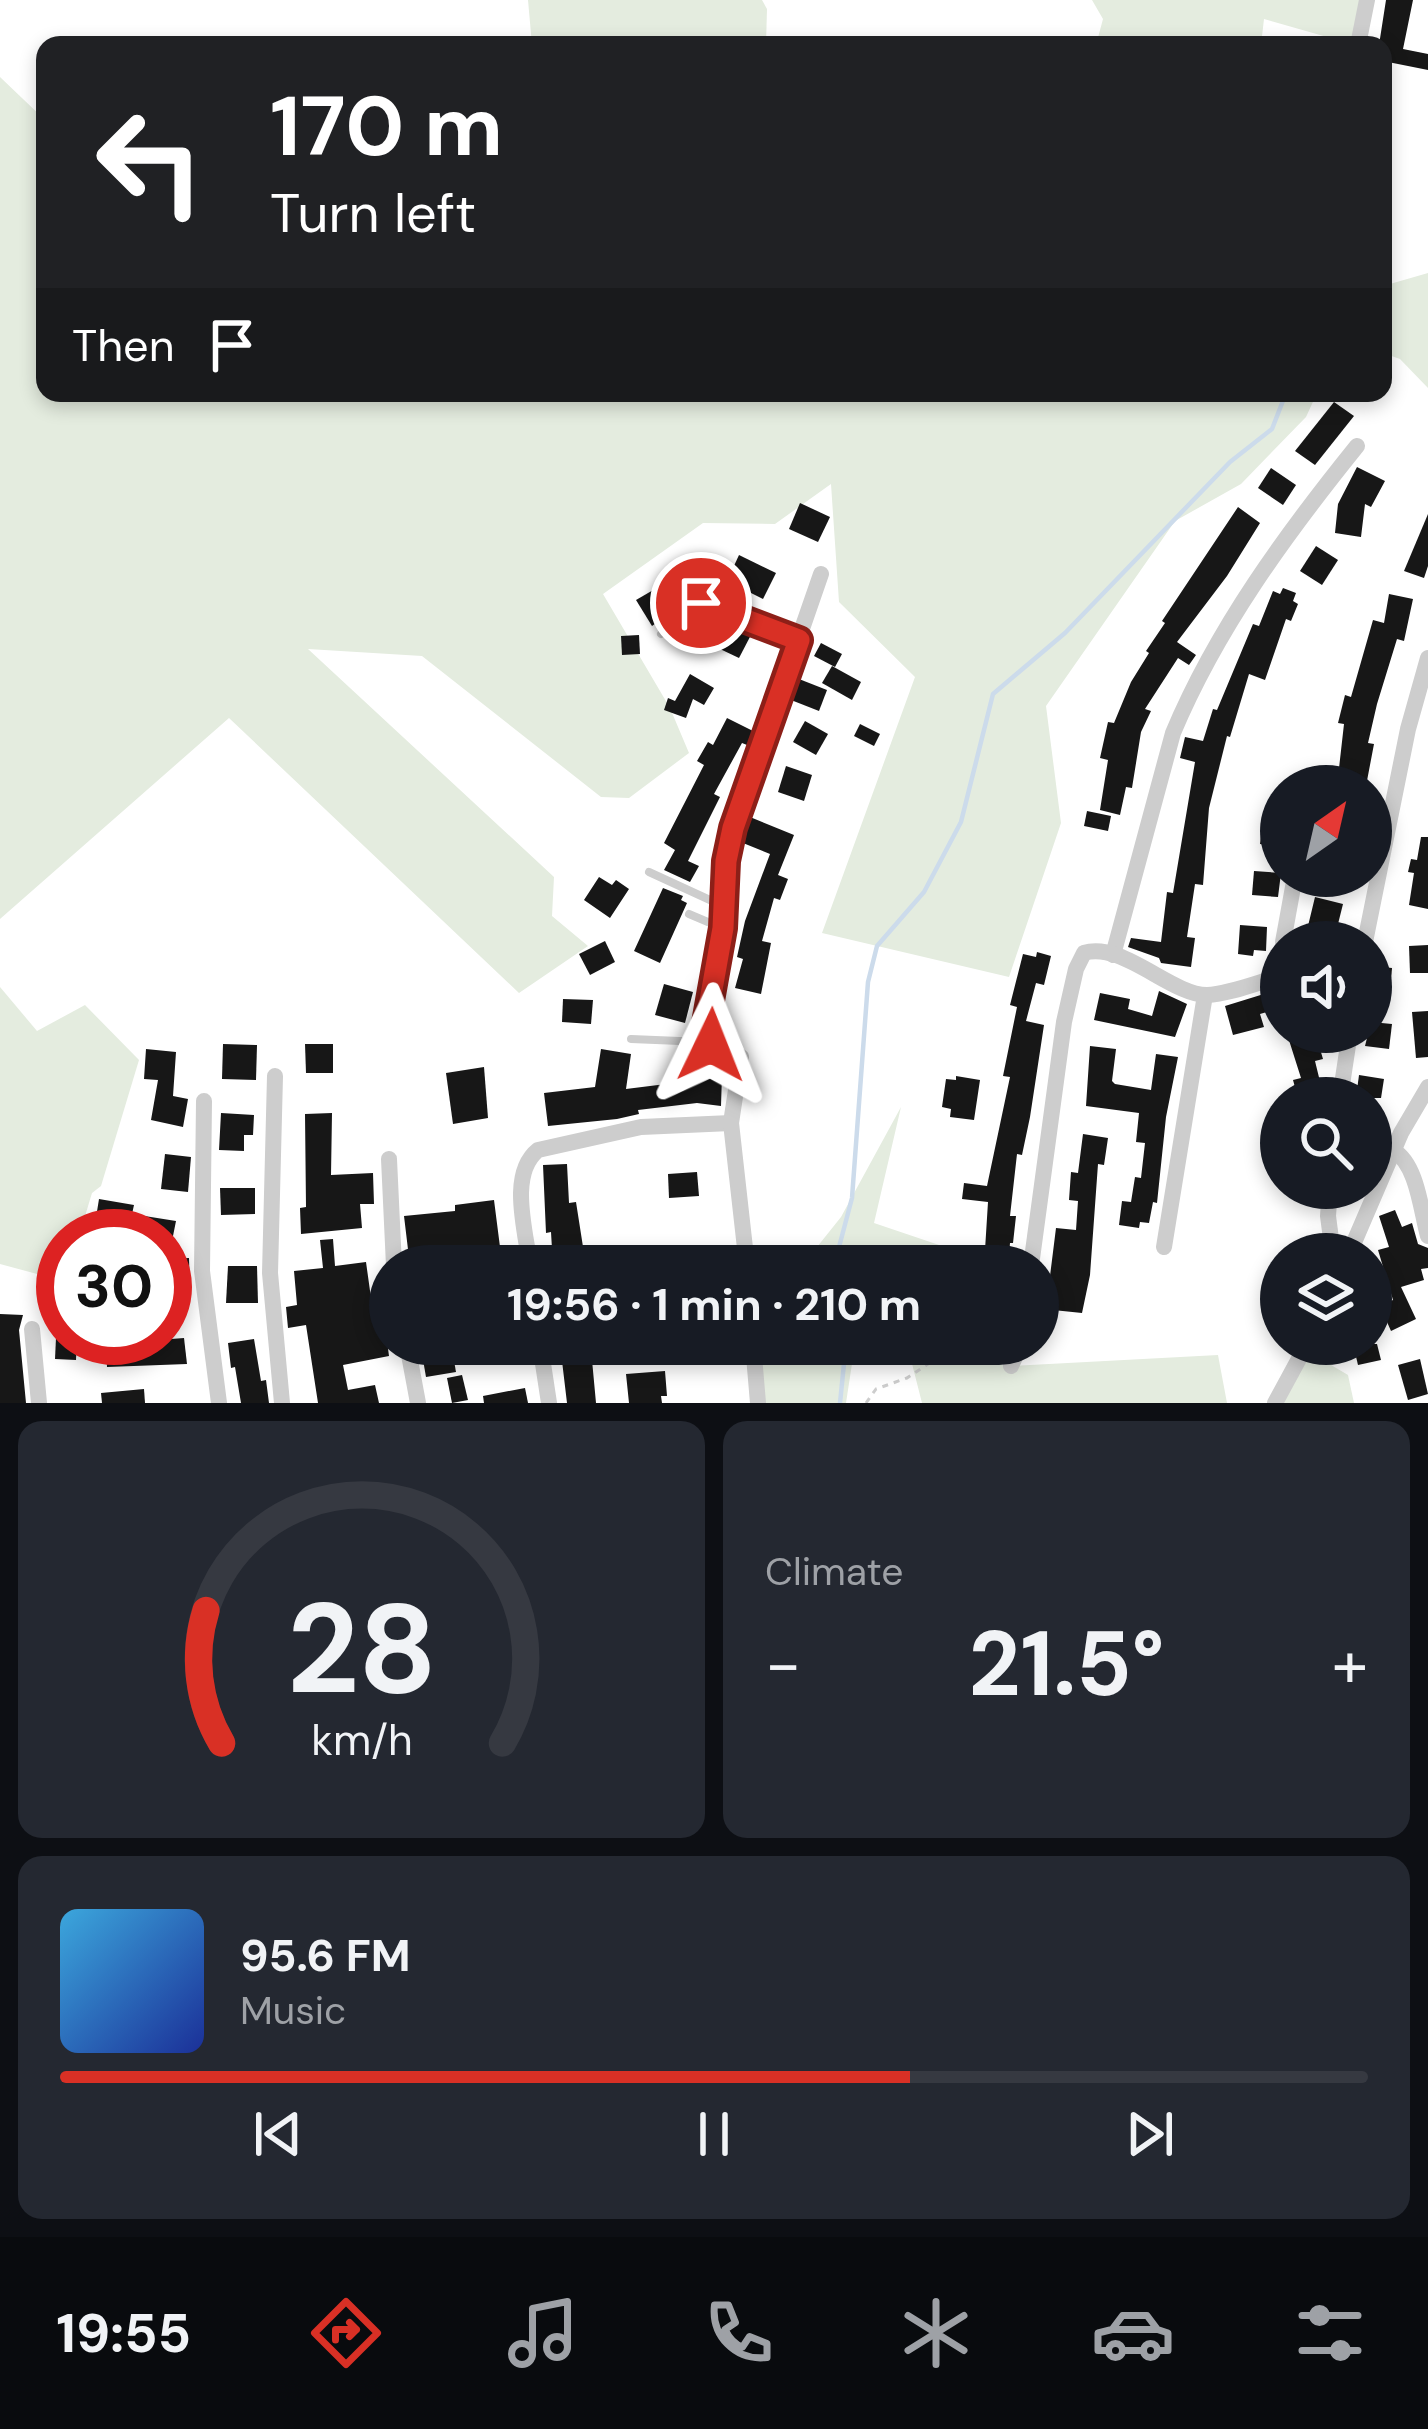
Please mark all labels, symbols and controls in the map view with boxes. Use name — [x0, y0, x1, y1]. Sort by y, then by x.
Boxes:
text: 170 m — [270, 72, 503, 181]
icon: left — [72, 84, 228, 240]
text: Turn left — [270, 178, 476, 249]
icon: arrive — [199, 312, 265, 378]
text: Then — [72, 316, 175, 375]
pin — [650, 552, 752, 654]
icon: arrive — [668, 570, 734, 636]
north arrow — [1260, 765, 1392, 897]
map controls — [1260, 765, 1392, 1365]
button: sound — [1260, 921, 1392, 1053]
position arrow — [648, 982, 774, 1108]
button: search — [1260, 1077, 1392, 1209]
speed limit sign: 30 — [36, 1209, 192, 1365]
button: layers — [1260, 1233, 1392, 1365]
text: 19:56 · 1 min · 210 m — [507, 1275, 921, 1334]
text: Climate — [765, 1546, 903, 1597]
text: 28 — [286, 1568, 437, 1731]
text: 21.5° — [968, 1606, 1165, 1723]
text: − — [765, 1622, 801, 1707]
text: + — [1332, 1622, 1368, 1707]
text: km/h — [311, 1711, 412, 1767]
text: 95.6 FM — [240, 1926, 411, 1985]
text: Music — [240, 1985, 346, 2036]
icon: previous — [245, 2101, 311, 2167]
icon: pause — [681, 2101, 747, 2167]
icon: next — [1117, 2101, 1183, 2167]
icon: directions — [304, 2291, 388, 2375]
icon: music — [501, 2291, 585, 2375]
icon: phone — [697, 2291, 781, 2375]
icon: climate — [894, 2291, 978, 2375]
icon: car — [1091, 2291, 1175, 2375]
icon: filters — [1288, 2291, 1372, 2375]
text: 19:55 — [56, 2298, 191, 2369]

